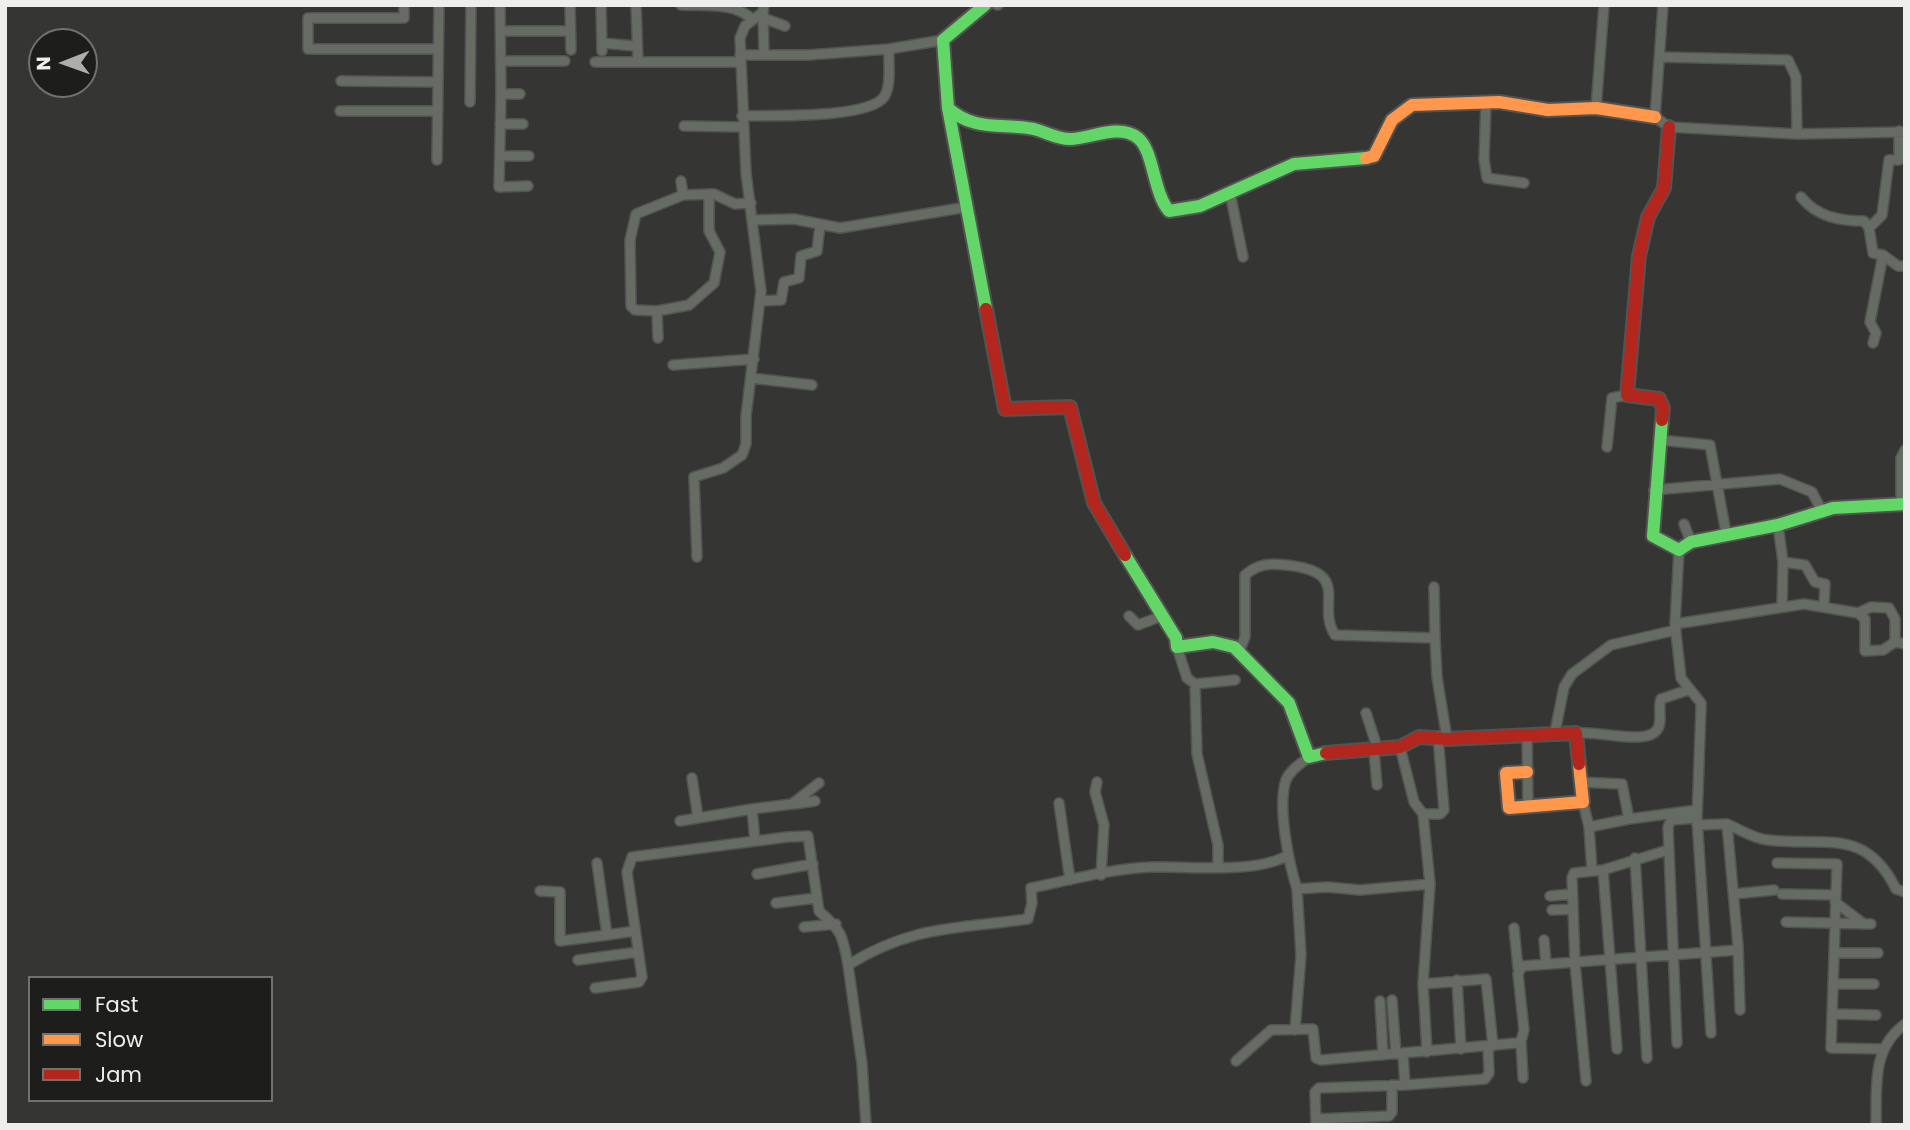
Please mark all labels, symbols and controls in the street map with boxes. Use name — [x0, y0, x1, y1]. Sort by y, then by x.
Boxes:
north arrow — [28, 28, 98, 98]
text: N — [30, 56, 57, 71]
legend — [28, 976, 273, 1102]
text: Fast — [95, 990, 138, 1019]
text: Slow — [95, 1025, 143, 1054]
text: Jam — [95, 1060, 142, 1089]

